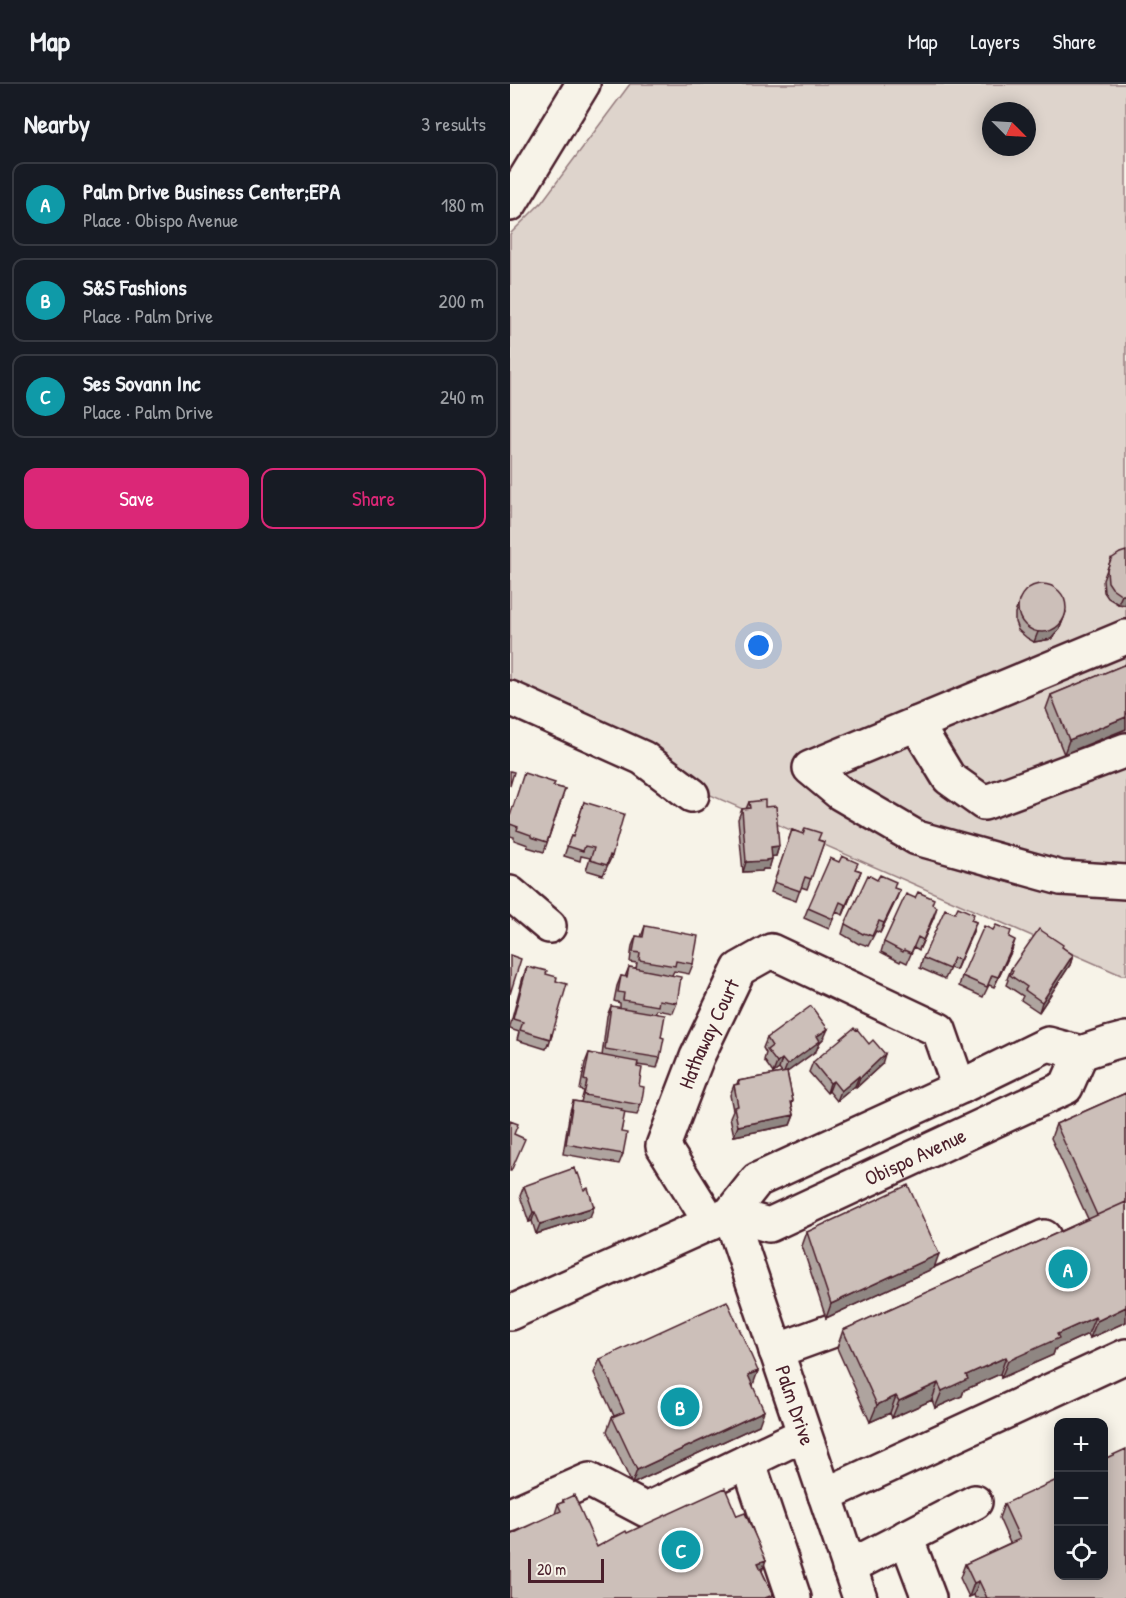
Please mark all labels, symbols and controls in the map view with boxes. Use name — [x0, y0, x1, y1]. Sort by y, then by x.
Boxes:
text: Map — [30, 22, 70, 60]
text: Map — [908, 27, 937, 56]
text: Layers — [970, 27, 1020, 56]
text: Share — [1053, 27, 1096, 56]
north arrow — [982, 102, 1036, 156]
text: Nearby — [24, 106, 90, 141]
text: 3 results — [421, 110, 486, 137]
text: Palm Drive Business Center;EPA — [83, 176, 340, 206]
text: A — [41, 191, 50, 218]
text: 180 m — [441, 191, 484, 218]
text: Place · Obispo Avenue — [83, 206, 238, 233]
text: S&S Fashions — [83, 272, 187, 302]
text: B — [40, 287, 51, 314]
text: 200 m — [439, 287, 484, 314]
text: Place · Palm Drive — [83, 302, 213, 329]
text: Ses Sovann Inc — [83, 368, 200, 398]
text: C — [40, 383, 51, 410]
text: 240 m — [440, 383, 484, 410]
text: Place · Palm Drive — [83, 398, 213, 425]
button: Save — [24, 468, 249, 529]
button: Share — [261, 468, 486, 529]
your location — [744, 631, 773, 660]
street label: Hathaway Court — [671, 973, 747, 1093]
street label: Obispo Avenue — [860, 1120, 971, 1193]
pin: A — [1048, 1246, 1088, 1292]
street label: Palm Drive — [768, 1361, 822, 1449]
pin: B — [660, 1384, 700, 1430]
map controls — [1054, 1418, 1108, 1580]
button: + — [1054, 1418, 1108, 1472]
button: − — [1054, 1472, 1108, 1526]
button: locate — [1054, 1526, 1108, 1580]
pin: C — [662, 1528, 700, 1572]
scale bar — [528, 1556, 604, 1584]
text: 20 m — [537, 1558, 566, 1580]

